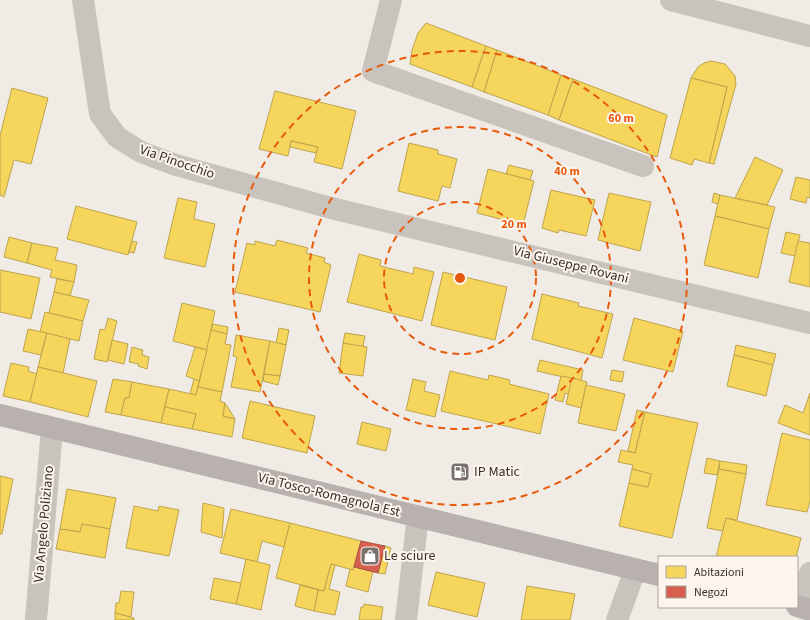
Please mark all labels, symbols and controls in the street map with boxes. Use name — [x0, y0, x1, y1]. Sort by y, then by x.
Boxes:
text: 60 m — [608, 110, 634, 127]
street label: Via Pinocchio — [137, 140, 217, 184]
text: 40 m — [554, 163, 580, 180]
text: 20 m — [501, 216, 527, 233]
street label: Via Giuseppe Rovani — [511, 241, 631, 289]
centre of rings — [453, 271, 467, 285]
fuel station icon: IP Matic — [449, 461, 471, 483]
place label: IP Matic — [474, 462, 521, 482]
street label: Via Angelo Poliziano — [29, 465, 59, 583]
street label: Via Tosco-Romagnola Est — [256, 468, 403, 522]
shop icon: Le sciure — [359, 545, 381, 567]
place label: Le sciure — [384, 546, 435, 566]
legend — [658, 556, 798, 608]
text: Abitazioni — [694, 564, 744, 581]
text: Negozi — [694, 584, 728, 601]

